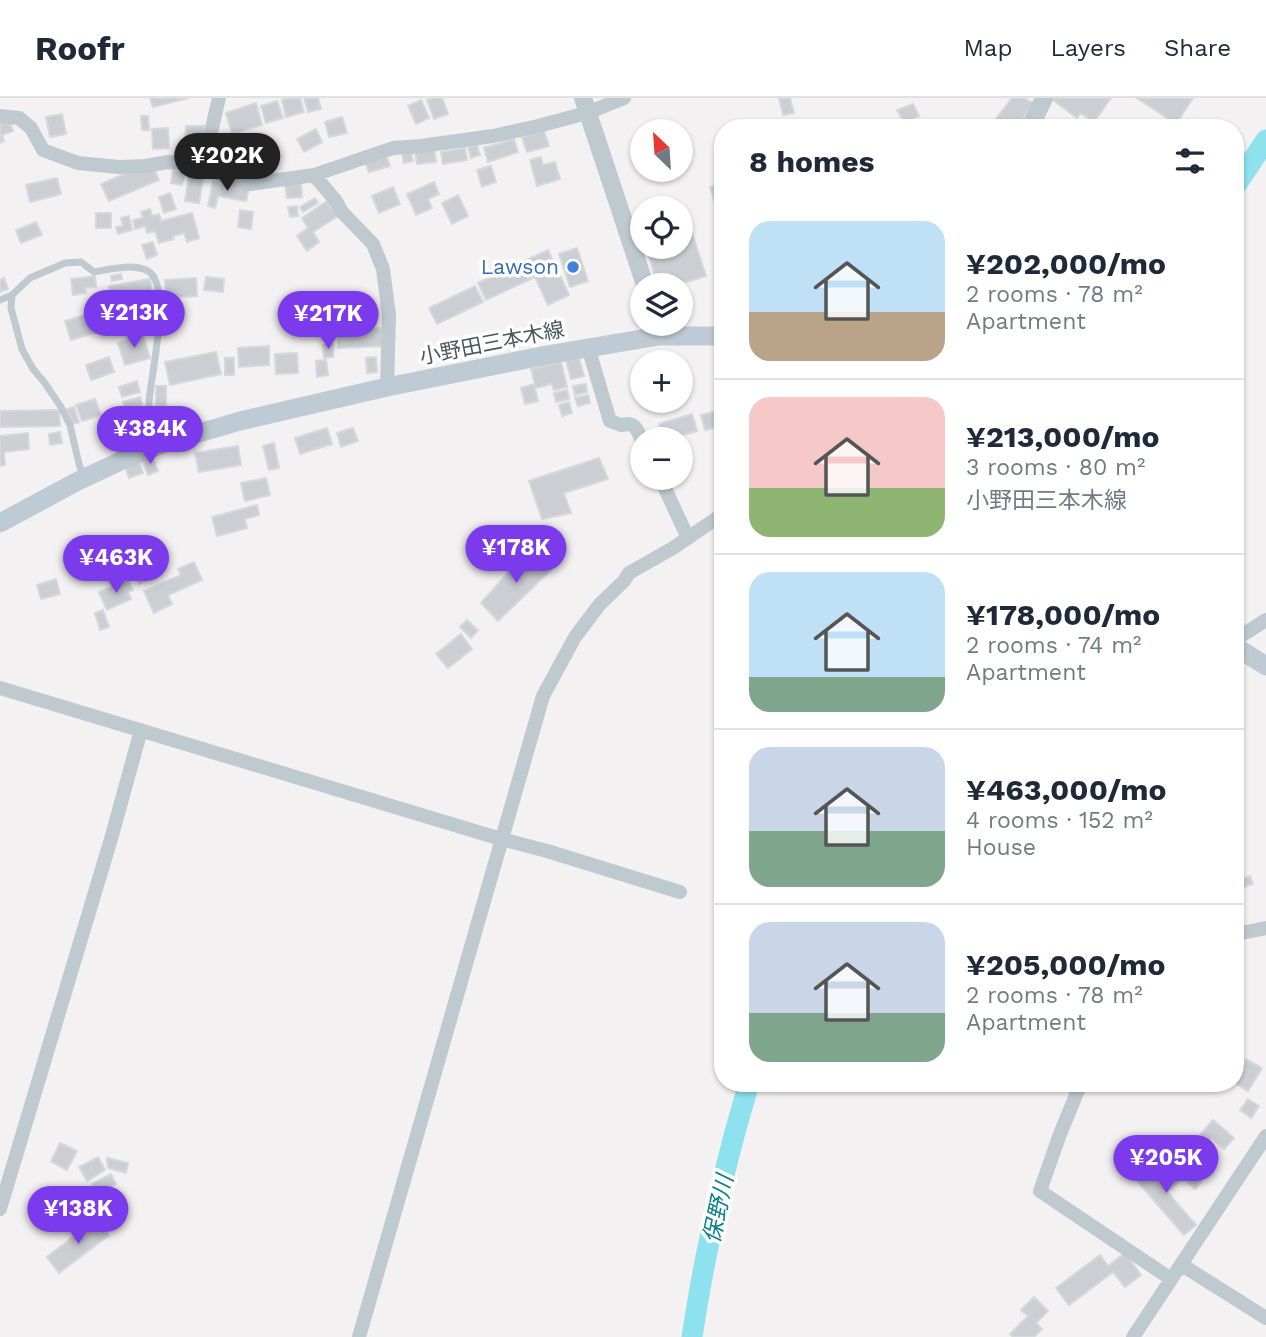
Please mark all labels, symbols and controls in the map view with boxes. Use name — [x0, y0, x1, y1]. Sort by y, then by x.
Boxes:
text: Roofr — [35, 29, 125, 68]
text: Map — [964, 34, 1012, 62]
text: Layers — [1050, 34, 1126, 62]
text: Share — [1164, 34, 1231, 62]
north arrow — [630, 119, 693, 182]
map controls — [630, 119, 693, 490]
pin: ¥202K — [178, 134, 276, 193]
text: ¥202K — [190, 142, 264, 169]
icon: filters — [1171, 142, 1209, 180]
text: 8 homes — [749, 144, 875, 179]
button: locate — [630, 196, 693, 259]
text: ¥202,000/mo — [966, 246, 1166, 281]
icon: home — [805, 249, 889, 333]
place label: Lawson — [481, 254, 559, 279]
marker: Lawson — [565, 259, 581, 275]
button: layers — [630, 273, 693, 336]
text: 2 rooms · 78 m² — [966, 281, 1143, 308]
pin: ¥213K — [85, 290, 183, 350]
pin: ¥217K — [279, 292, 377, 351]
text: ¥213K — [100, 299, 168, 326]
text: ¥217K — [294, 300, 362, 327]
text: Apartment — [966, 308, 1086, 335]
street label: 小野田三本木線 — [417, 316, 566, 369]
button: + — [630, 350, 693, 413]
pin: ¥384K — [101, 406, 199, 466]
text: ¥384K — [113, 415, 187, 442]
text: ¥213,000/mo — [966, 419, 1159, 454]
icon: home — [805, 425, 889, 509]
button: − — [630, 427, 693, 490]
text: 3 rooms · 80 m² — [966, 454, 1145, 481]
text: 小野田三本木線 — [966, 487, 1127, 514]
pin: ¥178K — [467, 526, 565, 585]
text: ¥178K — [481, 534, 551, 561]
pin: ¥463K — [67, 536, 165, 595]
text: ¥463K — [79, 544, 153, 571]
text: ¥178,000/mo — [966, 597, 1160, 632]
icon: home — [805, 600, 889, 684]
text: 2 rooms · 74 m² — [966, 632, 1141, 659]
text: Apartment — [966, 659, 1086, 686]
text: ¥463,000/mo — [966, 772, 1167, 807]
icon: home — [805, 775, 889, 859]
text: 4 rooms · 152 m² — [966, 807, 1153, 834]
text: House — [966, 834, 1036, 861]
text: ¥205,000/mo — [966, 947, 1165, 982]
icon: home — [805, 950, 889, 1034]
text: 2 rooms · 78 m² — [966, 982, 1143, 1009]
text: Apartment — [966, 1009, 1086, 1036]
pin: ¥205K — [1117, 1136, 1215, 1195]
text: ¥205K — [1129, 1144, 1203, 1171]
water label: 保野川 — [698, 1170, 739, 1246]
pin: ¥138K — [29, 1186, 127, 1246]
text: ¥138K — [43, 1195, 113, 1222]

